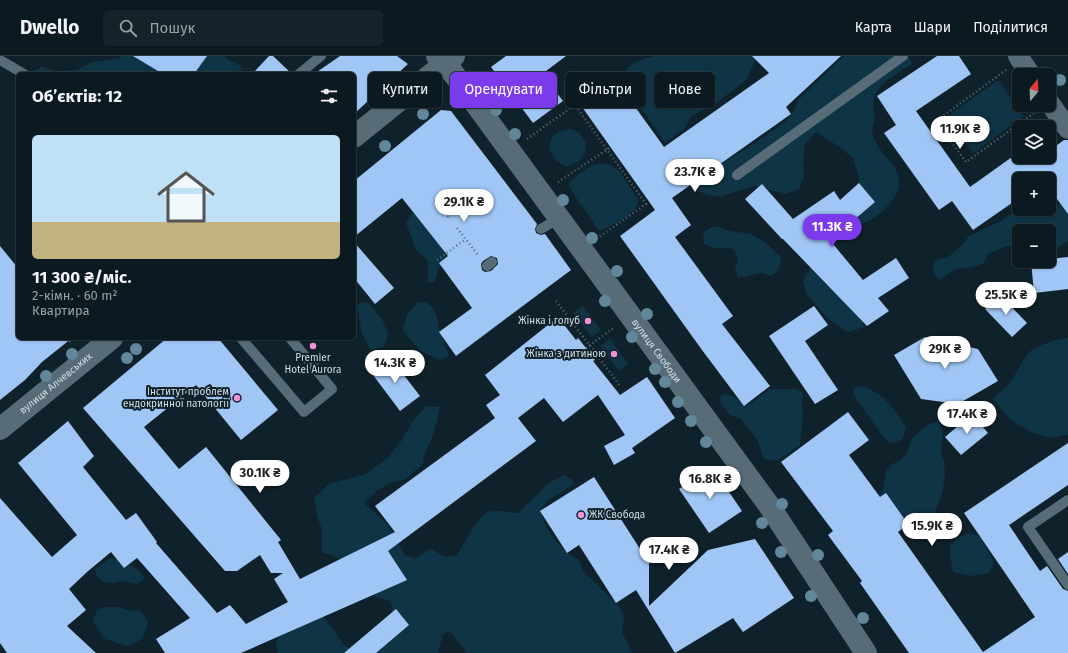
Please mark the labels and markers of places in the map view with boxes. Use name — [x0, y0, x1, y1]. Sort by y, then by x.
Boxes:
pin: 11.9K ₴ — [923, 116, 997, 150]
pin: 23.7K ₴ — [658, 159, 732, 193]
pin: 29.1K ₴ — [427, 189, 501, 223]
pin: 11.3K ₴ — [795, 214, 869, 248]
pin: 25.5K ₴ — [969, 282, 1043, 316]
place label: Жінка і голуб — [518, 314, 580, 327]
marker: Жінка і голуб — [583, 316, 593, 326]
pin: 29K ₴ — [917, 336, 973, 370]
marker: Premier Hotel Aurora — [308, 341, 318, 351]
place label: Жінка з дитиною — [527, 347, 606, 360]
marker: Жінка з дитиною — [609, 349, 619, 359]
pin: 14.3K ₴ — [358, 350, 432, 384]
place label: Premier Hotel Aurora — [284, 352, 342, 376]
place label: Інститут проблем ендокринної патології — [123, 386, 230, 410]
marker: Інститут проблем ендокринної патології — [232, 393, 242, 403]
pin: 17.4K ₴ — [930, 401, 1004, 435]
pin: 30.1K ₴ — [223, 460, 297, 494]
pin: 16.8K ₴ — [673, 466, 747, 500]
place label: ЖК Свобода — [589, 509, 645, 521]
marker: ЖК Свобода — [576, 510, 586, 520]
pin: 15.9K ₴ — [895, 513, 969, 547]
pin: 17.4K ₴ — [632, 537, 706, 571]

